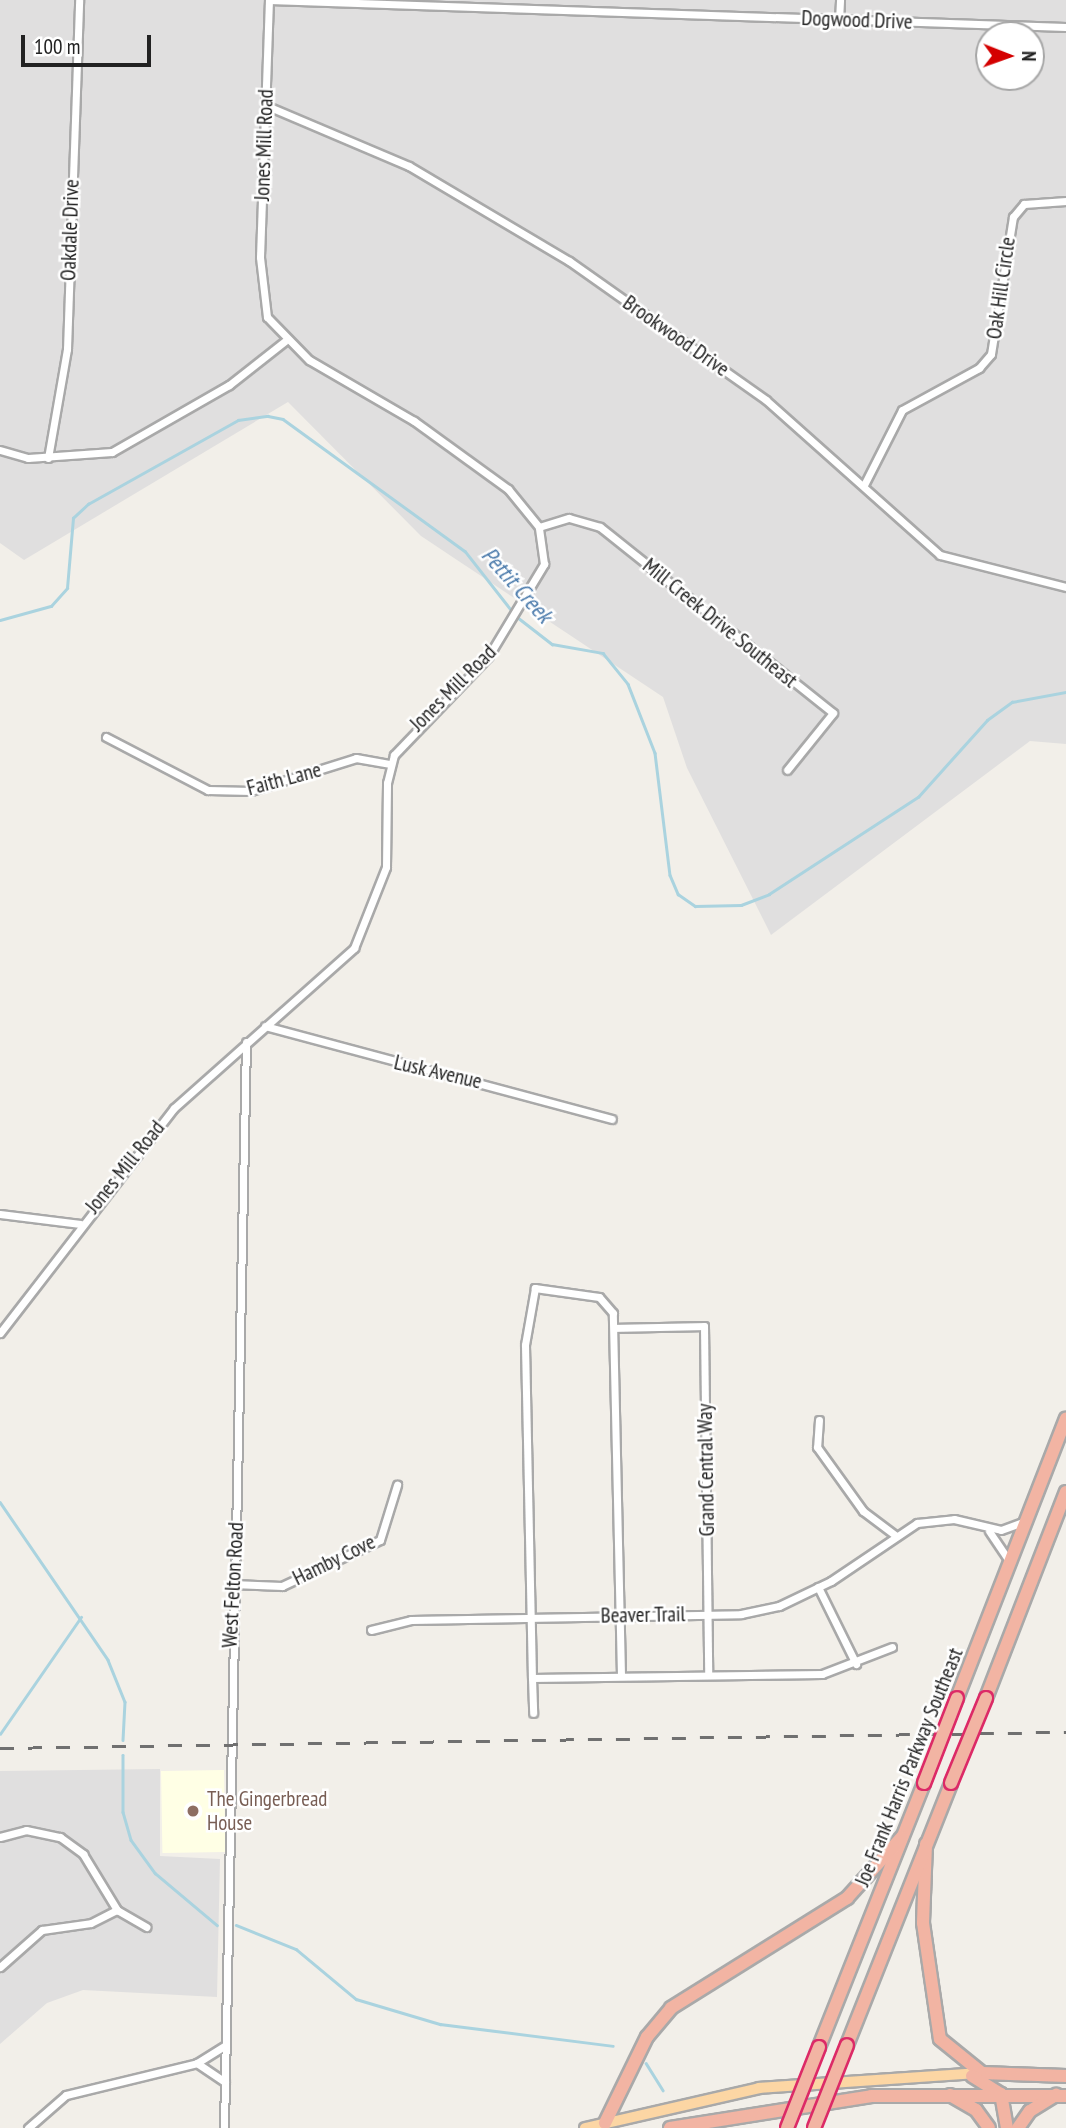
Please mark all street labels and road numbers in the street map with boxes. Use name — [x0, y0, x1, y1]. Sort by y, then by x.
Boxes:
street label: Dogwood Drive — [801, 5, 913, 35]
street label: Jones Mill Road — [249, 89, 279, 201]
street label: Oakdale Drive — [56, 179, 84, 281]
street label: Oak Hill Circle — [981, 235, 1021, 341]
street label: Brookwood Drive — [618, 290, 734, 382]
street label: Mill Creek Drive Southeast — [638, 553, 802, 693]
street label: Jones Mill Road — [405, 640, 501, 736]
street label: Faith Lane — [244, 757, 324, 801]
street label: Lusk Avenue — [391, 1050, 485, 1094]
street label: Jones Mill Road — [80, 1116, 170, 1218]
street label: Grand Central Way — [692, 1403, 720, 1537]
street label: West Felton Road — [217, 1522, 249, 1648]
street label: Hamby Cove — [288, 1529, 380, 1591]
street label: Beaver Trail — [600, 1602, 686, 1628]
street label: Joe Frank Harris Parkway Southeast — [849, 1644, 969, 1890]

